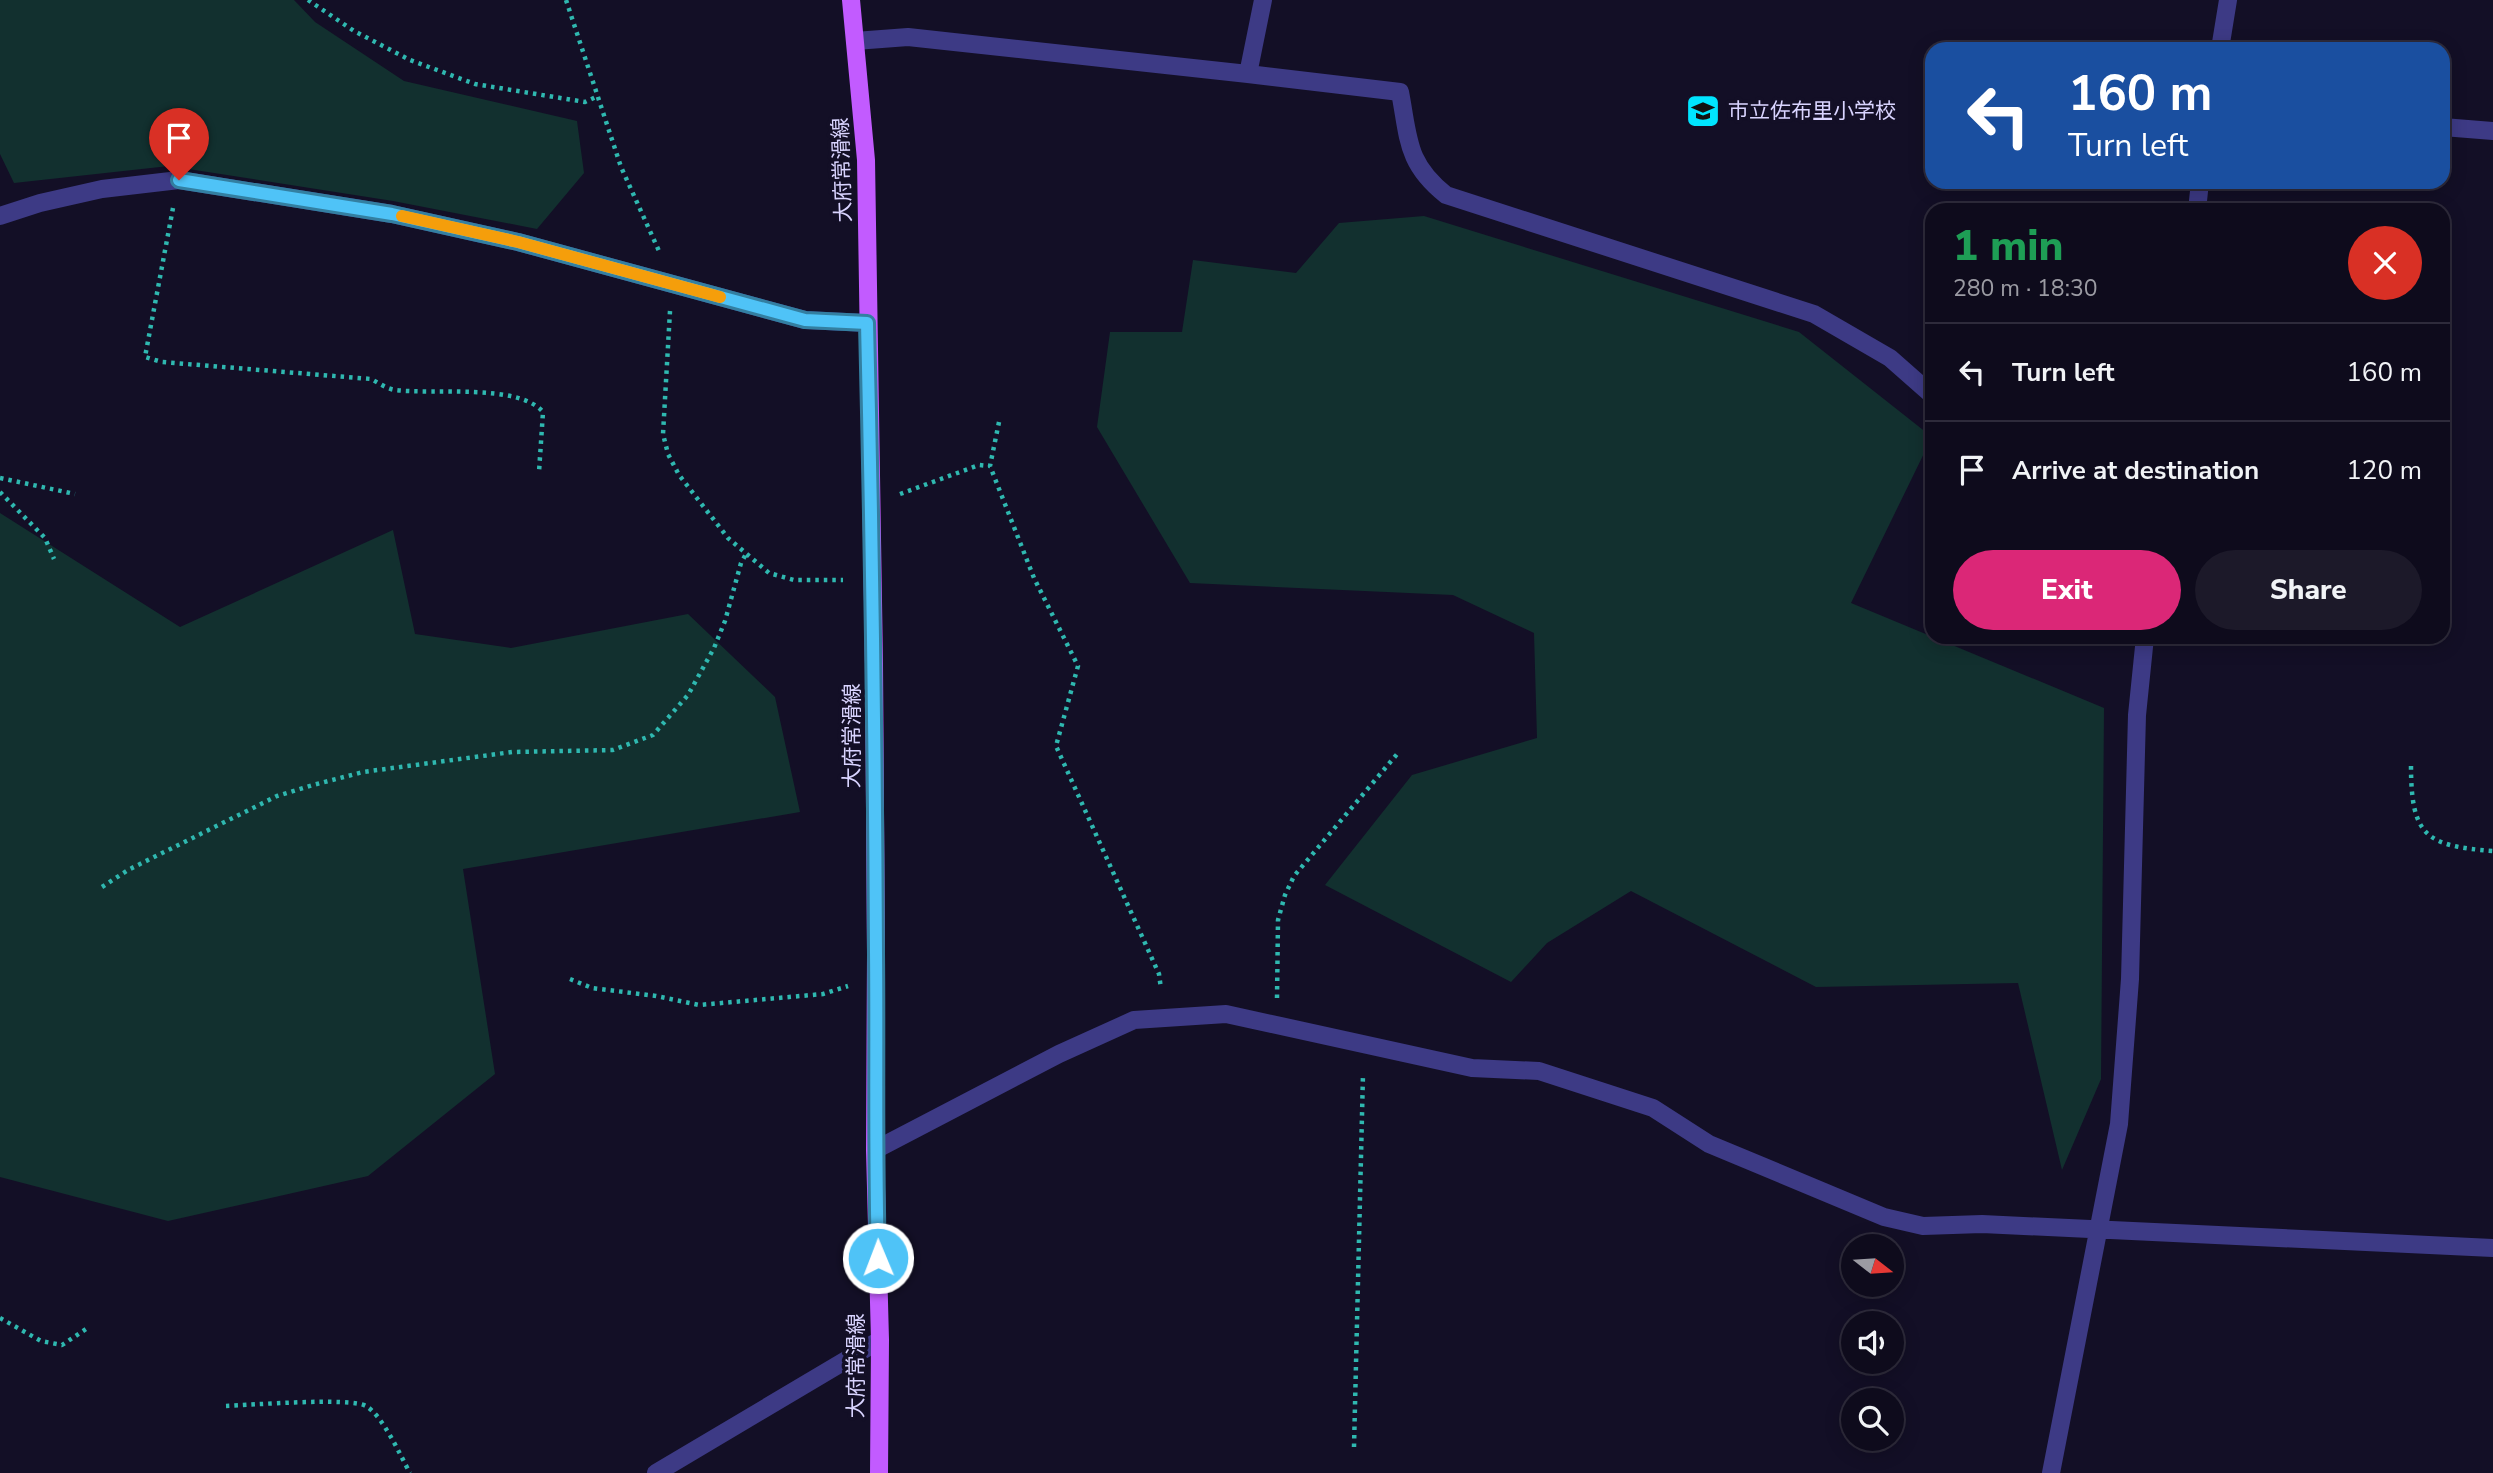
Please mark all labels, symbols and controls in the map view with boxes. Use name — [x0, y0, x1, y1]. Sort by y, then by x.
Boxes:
text: 160 m — [2068, 60, 2212, 127]
icon: left — [1953, 70, 2044, 161]
school or university icon: 市立佐布里小学校 — [1684, 92, 1722, 130]
place label: 市立佐布里小学校 — [1728, 97, 1896, 125]
pin — [149, 108, 209, 180]
street label: 大府常滑線 — [826, 117, 858, 223]
icon: arrive — [160, 119, 198, 157]
text: Turn left — [2068, 124, 2188, 167]
text: 1 min — [1953, 218, 2063, 275]
button: close — [2348, 226, 2422, 300]
text: 280 m · 18:30 — [1953, 273, 2098, 304]
icon: left — [1953, 353, 1991, 391]
text: Turn left — [2012, 355, 2115, 390]
text: 160 m — [2346, 355, 2422, 390]
icon: arrive — [1953, 451, 1991, 489]
text: Arrive at destination — [2012, 453, 2259, 488]
text: 120 m — [2346, 453, 2422, 488]
button: Exit — [1953, 550, 2181, 630]
button: Share — [2195, 550, 2422, 630]
street label: 大府常滑線 — [838, 684, 866, 789]
position arrow — [841, 1221, 915, 1295]
north arrow — [1841, 1234, 1904, 1297]
map controls — [1841, 1234, 1904, 1451]
button: sound — [1841, 1311, 1904, 1374]
street label: 大府常滑線 — [842, 1314, 870, 1419]
button: search — [1841, 1388, 1904, 1451]

